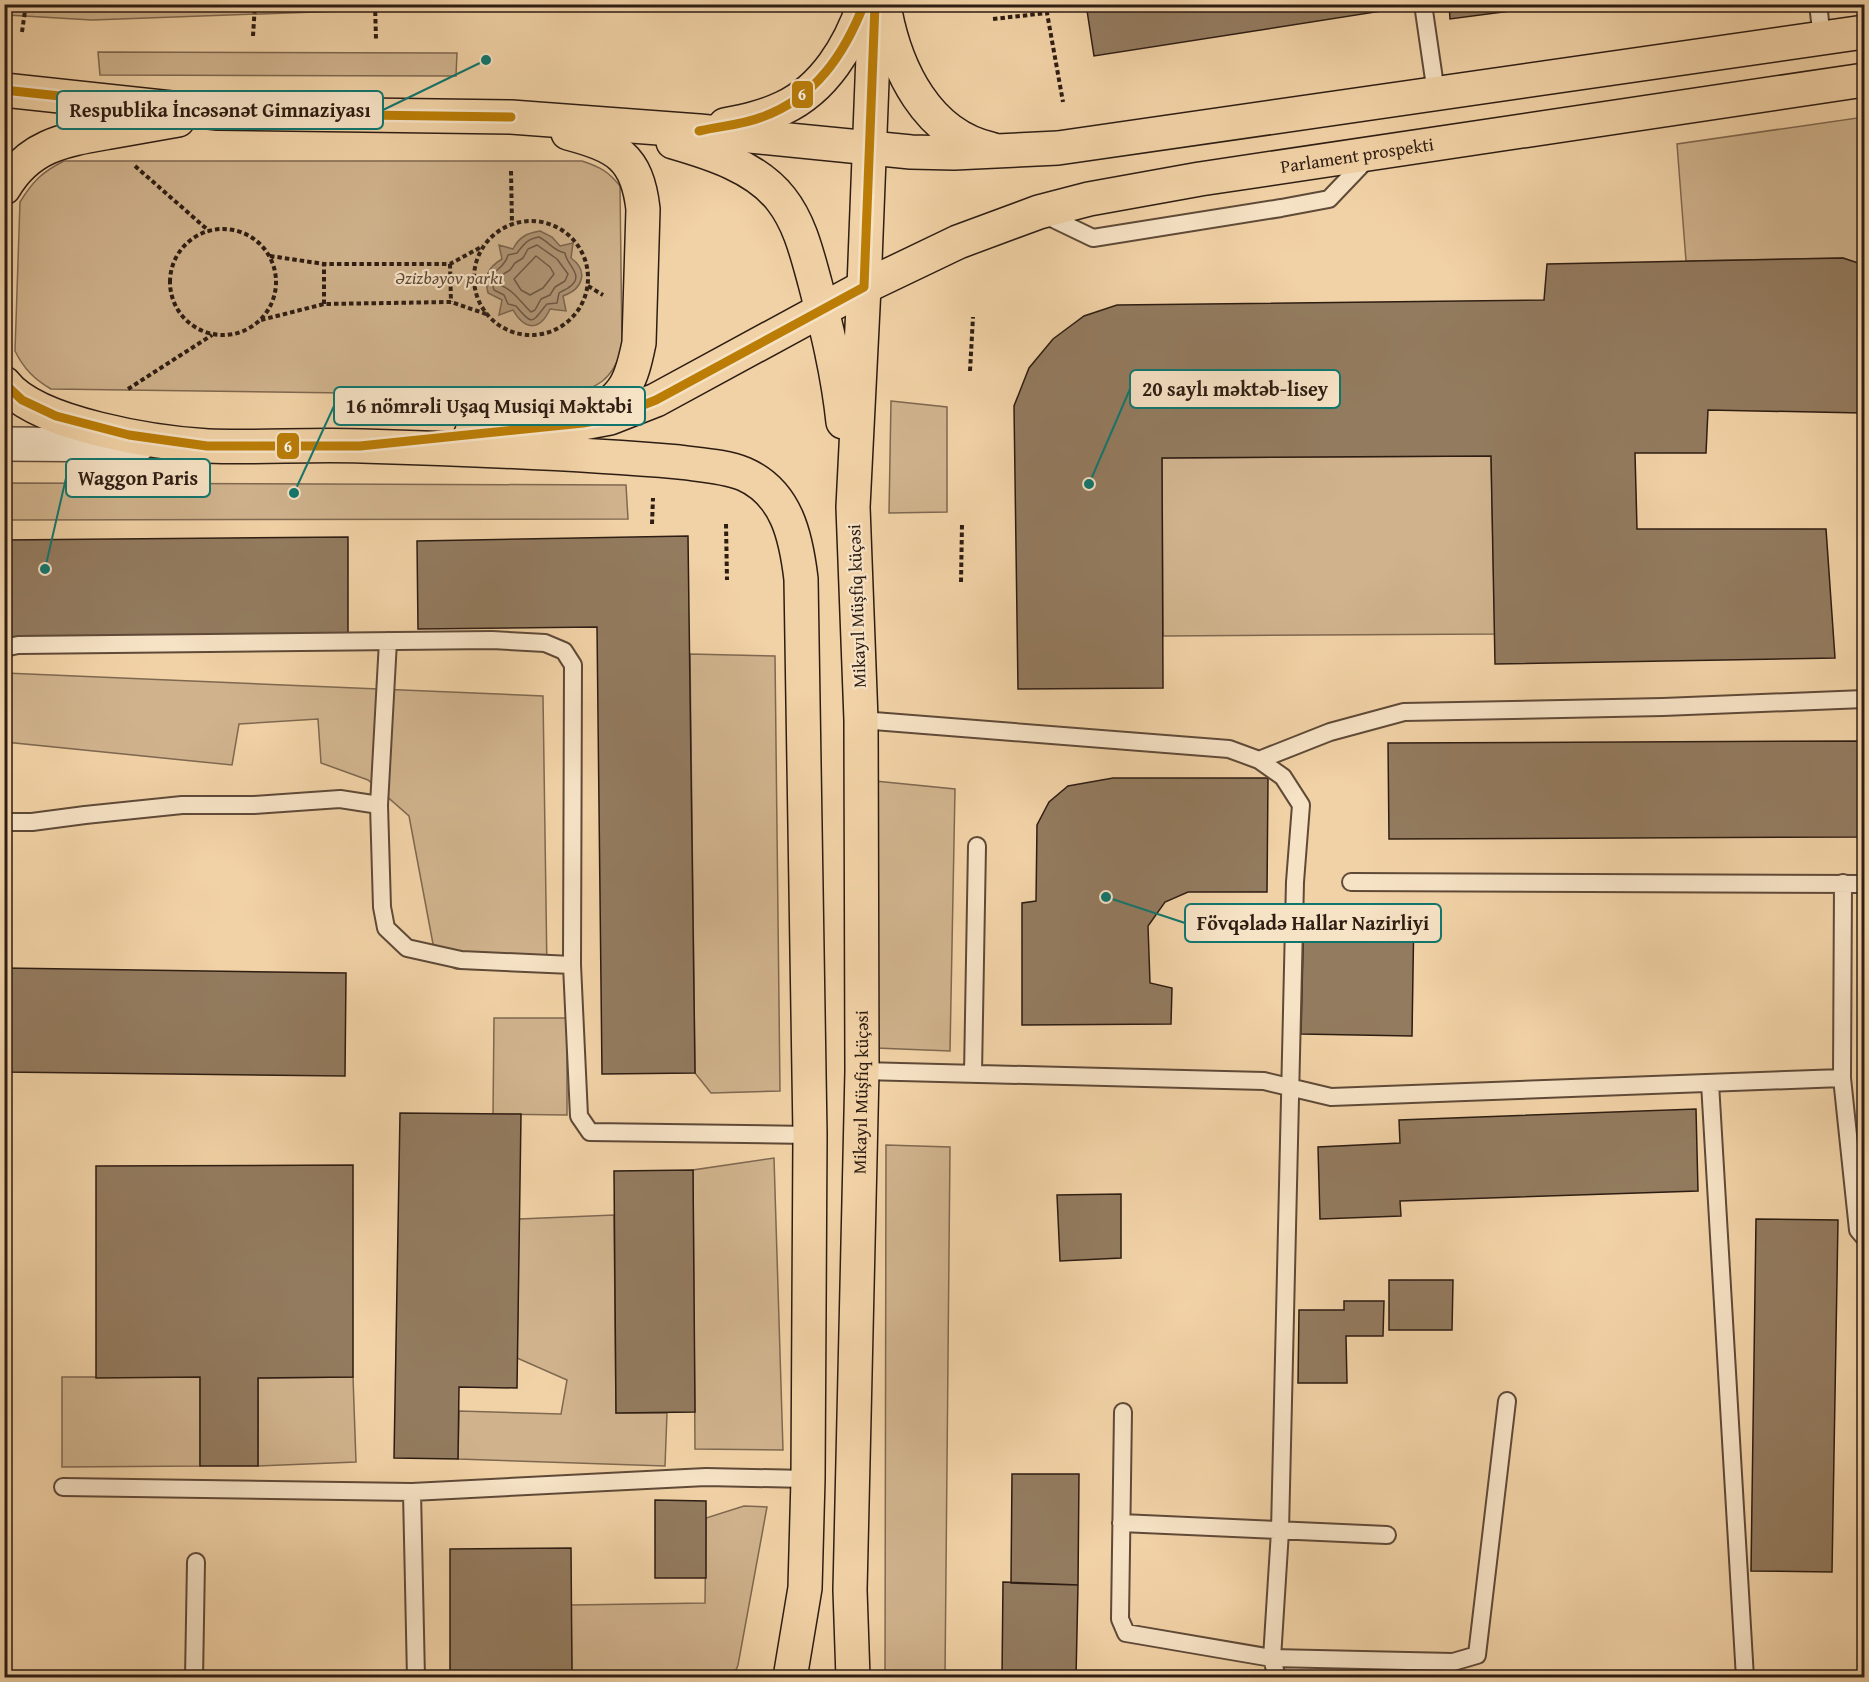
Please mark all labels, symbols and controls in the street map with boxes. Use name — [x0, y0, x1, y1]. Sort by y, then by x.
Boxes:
line badge: 6 — [791, 80, 814, 109]
text: 6 — [798, 82, 806, 106]
callout: Respublika İncəsənət Gimnaziyası — [57, 91, 383, 129]
text: Respublika İncəsənət Gimnaziyası — [69, 95, 371, 124]
street label: Parlament prospekti — [1279, 130, 1436, 180]
park label: Əzizbəyov parkı — [395, 264, 503, 291]
callout: 20 saylı məktəb-lisey — [1130, 370, 1340, 408]
text: 20 saylı məktəb-lisey — [1142, 374, 1329, 403]
callout: 16 nömrəli Uşaq Musiqi Məktəbi — [334, 387, 645, 425]
text: 16 nömrəli Uşaq Musiqi Məktəbi — [346, 391, 632, 420]
line badge: 6 — [276, 432, 300, 460]
text: 6 — [284, 434, 292, 458]
callout: Waggon Paris — [66, 459, 210, 497]
text: Waggon Paris — [78, 463, 198, 492]
street label: Mikayıl Müşfiq küçəsi — [840, 524, 873, 688]
callout: Fövqəladə Hallar Nazirliyi — [1185, 904, 1441, 942]
text: Fövqəladə Hallar Nazirliyi — [1197, 908, 1429, 937]
street label: Mikayıl Müşfiq küçəsi — [846, 1010, 875, 1174]

